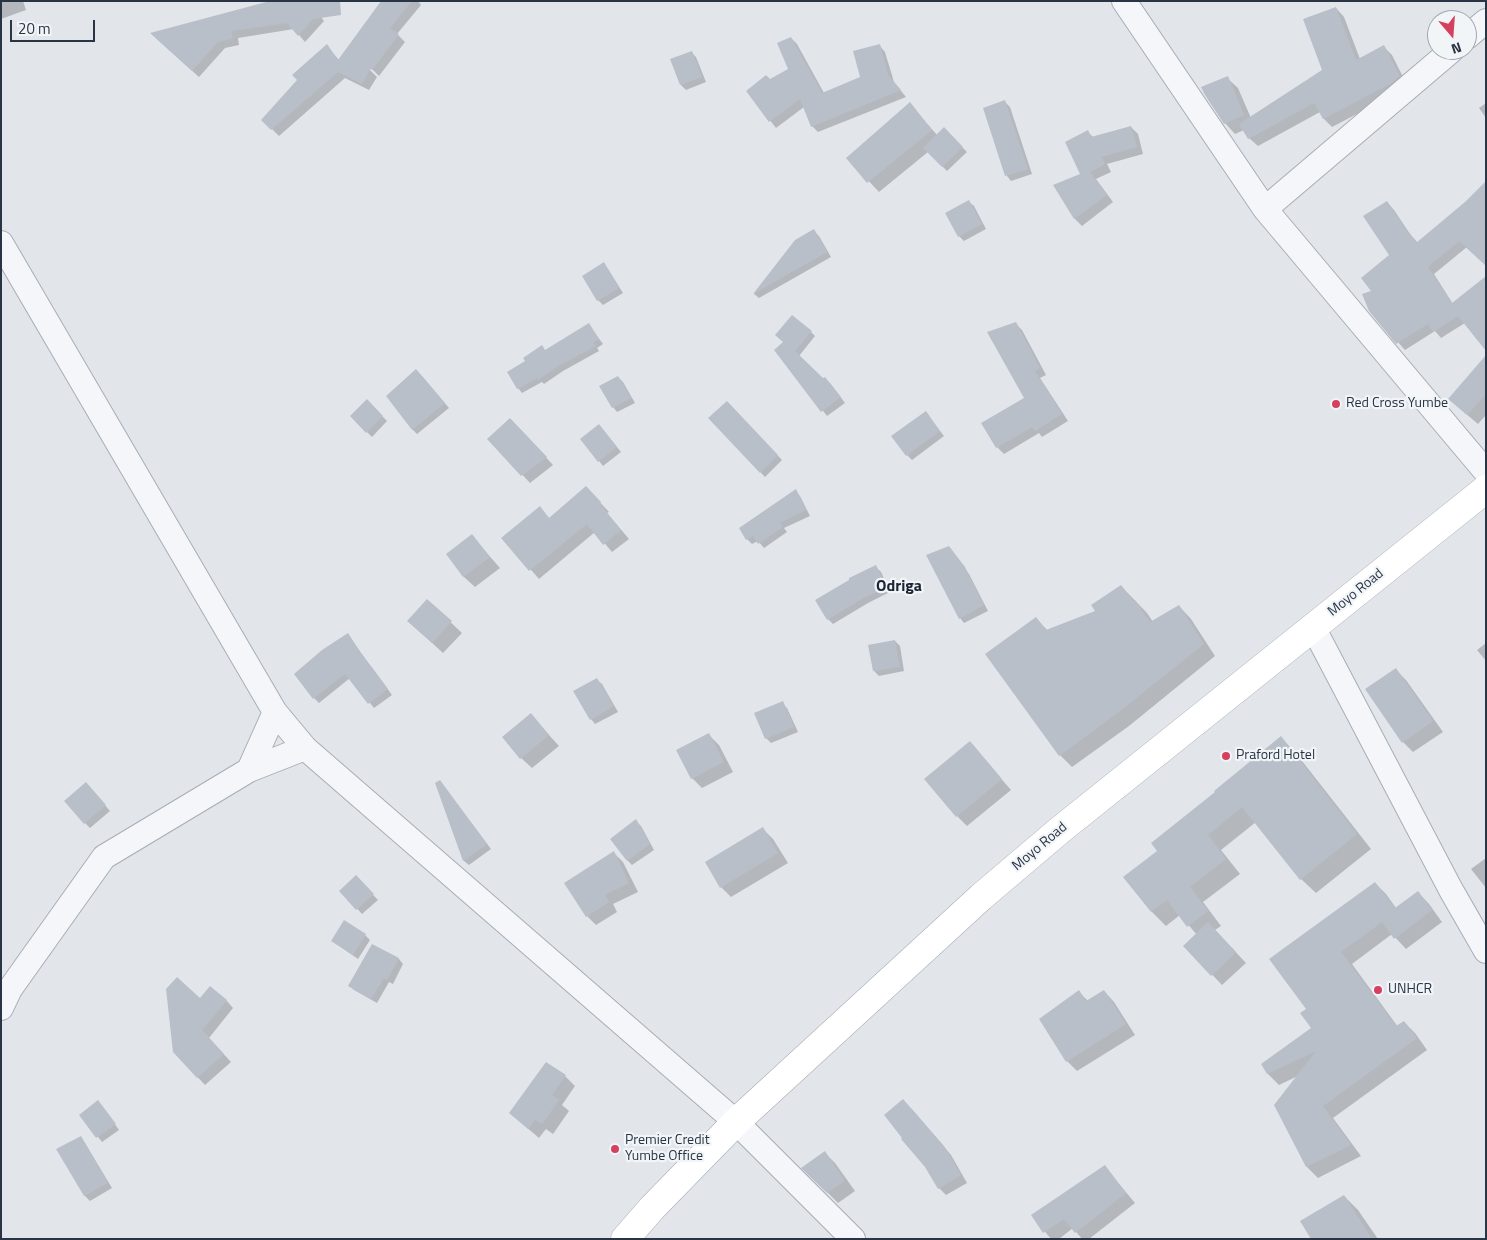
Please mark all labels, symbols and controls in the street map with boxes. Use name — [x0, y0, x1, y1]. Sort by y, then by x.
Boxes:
scale bar — [12, 10, 98, 42]
north arrow — [1427, 10, 1477, 60]
text: 20 m — [18, 17, 51, 40]
text: N — [1449, 37, 1464, 60]
place label: Red Cross Yumbe — [1346, 396, 1448, 412]
marker: Red Cross Yumbe — [1330, 398, 1342, 410]
street label: Moyo Road — [1325, 566, 1387, 620]
district label: Odriga — [876, 577, 922, 597]
place label: Praford Hotel — [1236, 748, 1315, 764]
marker: Praford Hotel — [1220, 750, 1232, 762]
street label: Moyo Road — [1009, 819, 1071, 875]
place label: UNHCR — [1388, 982, 1432, 998]
marker: UNHCR — [1372, 984, 1384, 996]
place label: Premier Credit Yumbe Office — [625, 1133, 710, 1166]
marker: Premier Credit Yumbe Office — [609, 1143, 621, 1155]

